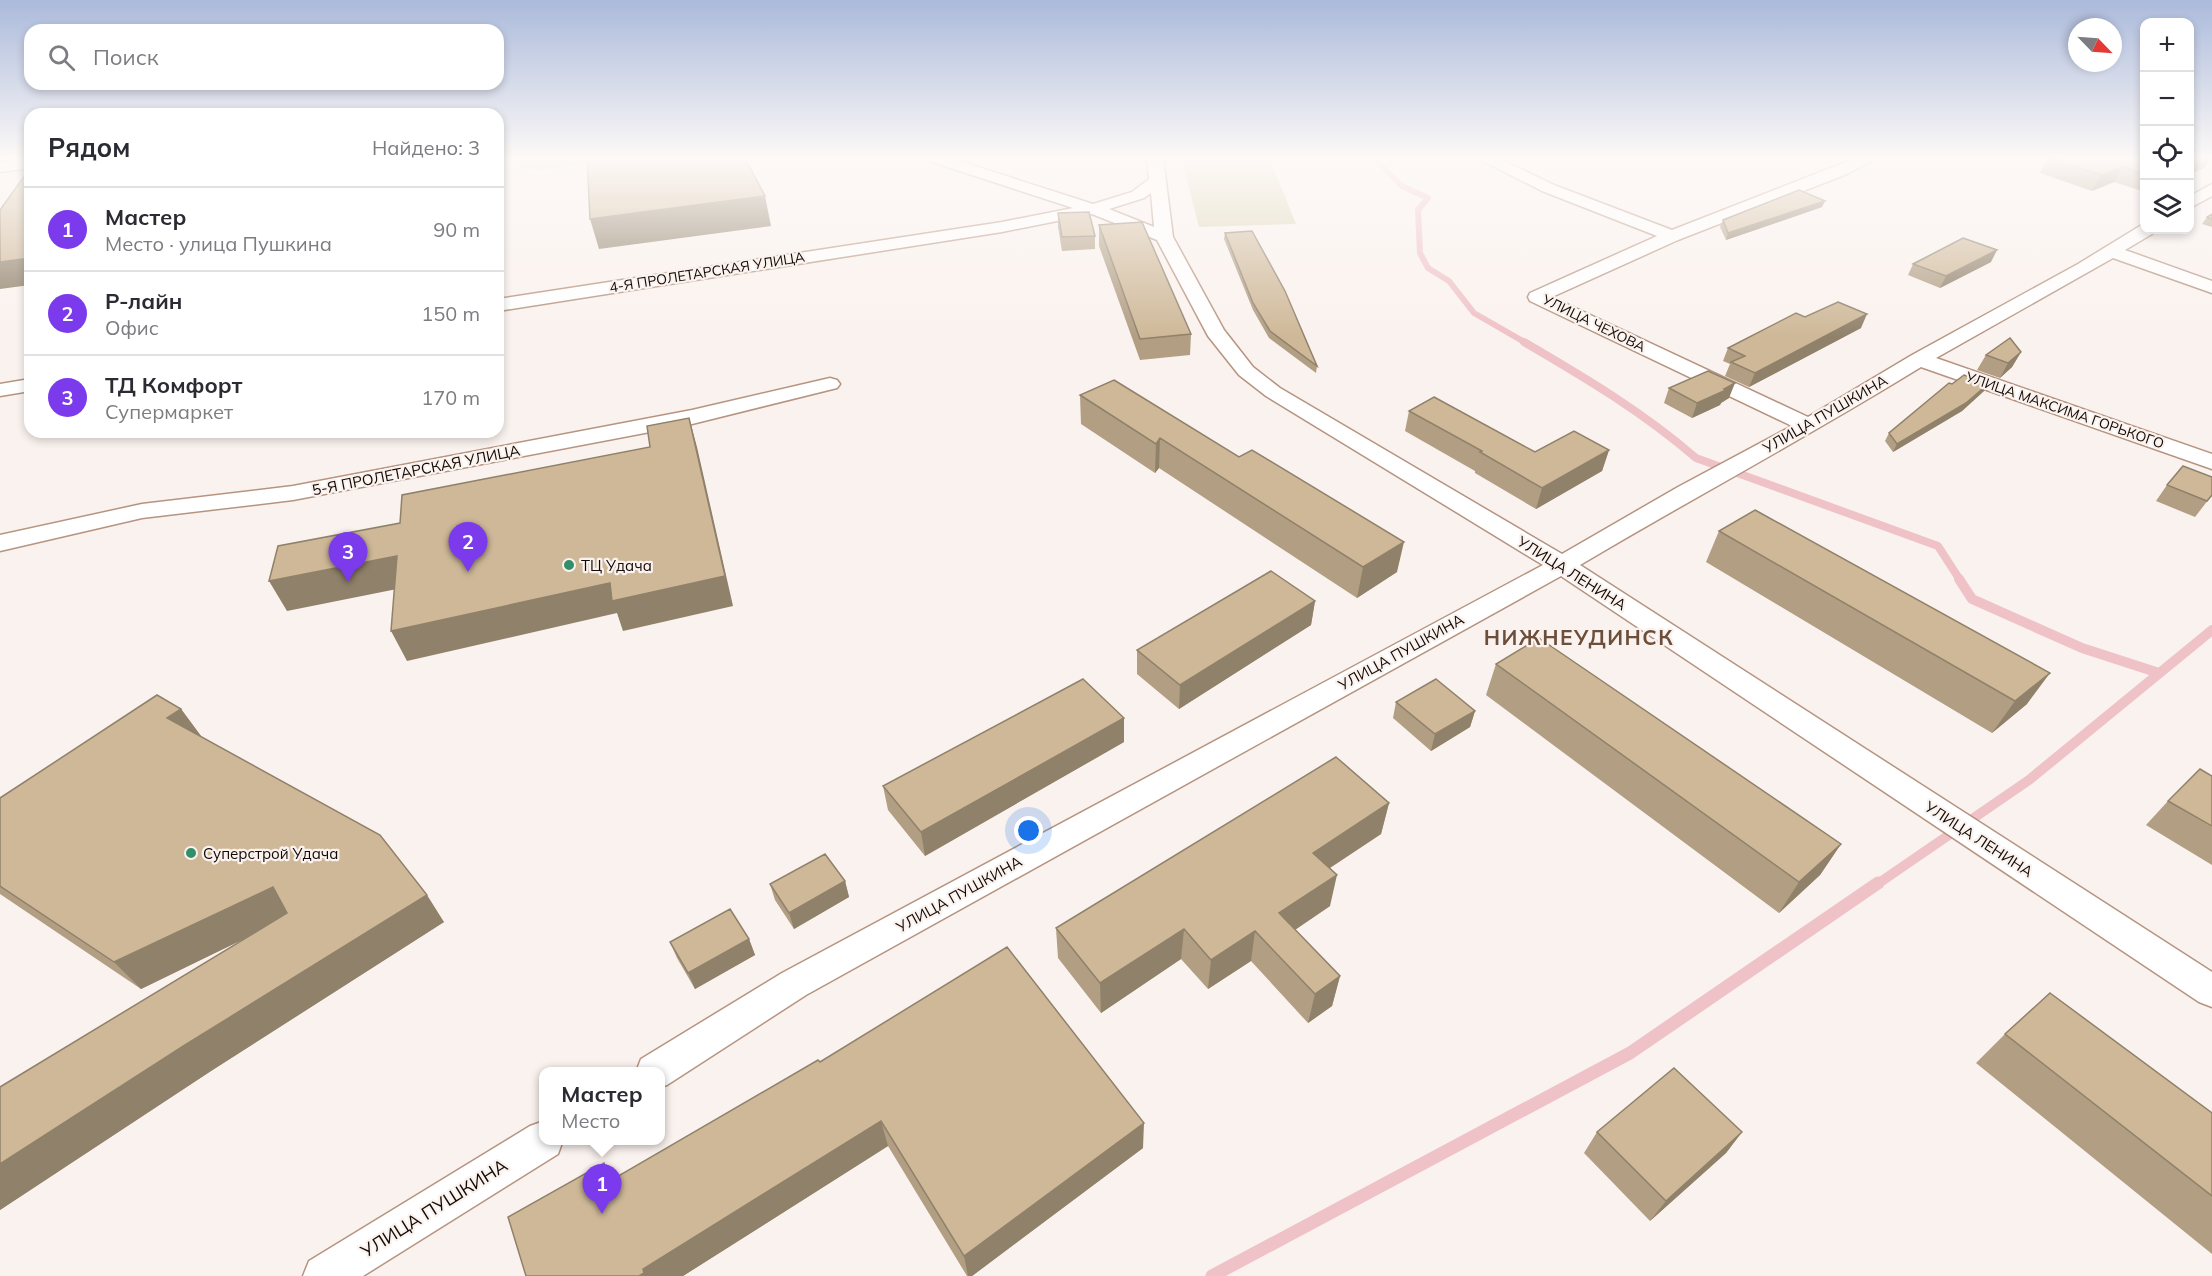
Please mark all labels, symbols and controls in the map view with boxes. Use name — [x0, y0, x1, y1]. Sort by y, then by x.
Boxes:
north arrow — [2068, 18, 2122, 72]
map controls — [2140, 18, 2194, 234]
button: + — [2140, 18, 2194, 72]
search box — [24, 24, 504, 90]
icon: search — [45, 41, 78, 74]
text: Поиск — [93, 43, 159, 71]
button: − — [2140, 72, 2194, 126]
button: locate — [2140, 126, 2194, 180]
text: Рядом — [48, 131, 131, 164]
text: Найдено: 3 — [372, 135, 480, 160]
button: layers — [2140, 180, 2194, 234]
text: Мастер — [105, 203, 186, 231]
text: 1 — [62, 217, 74, 242]
text: 90 m — [433, 217, 480, 242]
text: Место · улица Пушкина — [105, 231, 332, 256]
street label: 4-Я ПРОЛЕТАРСКАЯ УЛИЦА — [608, 248, 807, 296]
text: Р-лайн — [105, 287, 182, 315]
street label: УЛИЦА ЧЕХОВА — [1539, 290, 1649, 356]
text: 2 — [62, 301, 74, 326]
text: 150 m — [421, 301, 480, 326]
text: Офис — [105, 315, 159, 340]
street label: УЛИЦА МАКСИМА ГОРЬКОГО — [1963, 367, 2166, 452]
text: ТД Комфорт — [105, 371, 242, 399]
street label: УЛИЦА ПУШКИНА — [1758, 371, 1891, 458]
text: 3 — [62, 385, 74, 410]
text: 170 m — [421, 385, 480, 410]
text: Супермаркет — [105, 399, 233, 424]
street label: 5-Я ПРОЛЕТАРСКАЯ УЛИЦА — [310, 440, 522, 500]
pin: 2 — [448, 522, 488, 572]
street label: УЛИЦА ЛЕНИНА — [1513, 531, 1630, 614]
pin: 3 — [328, 532, 368, 582]
place label: ТЦ Удача — [581, 556, 652, 575]
marker: ТЦ Удача — [562, 558, 576, 572]
street label: УЛИЦА ПУШКИНА — [1334, 610, 1467, 695]
district label: НИЖНЕУДИНСК — [1484, 624, 1674, 650]
street label: УЛИЦА ЛЕНИНА — [1921, 796, 2037, 881]
your location — [1014, 816, 1043, 845]
place label: Суперстрой Удача — [203, 844, 338, 863]
marker: Суперстрой Удача — [184, 846, 198, 860]
street label: УЛИЦА ПУШКИНА — [892, 852, 1025, 937]
popup — [539, 1067, 665, 1145]
text: Мастер — [561, 1080, 643, 1108]
text: Место — [561, 1108, 620, 1133]
street label: УЛИЦА ПУШКИНА — [355, 1153, 512, 1263]
pin: 1 — [582, 1164, 622, 1214]

